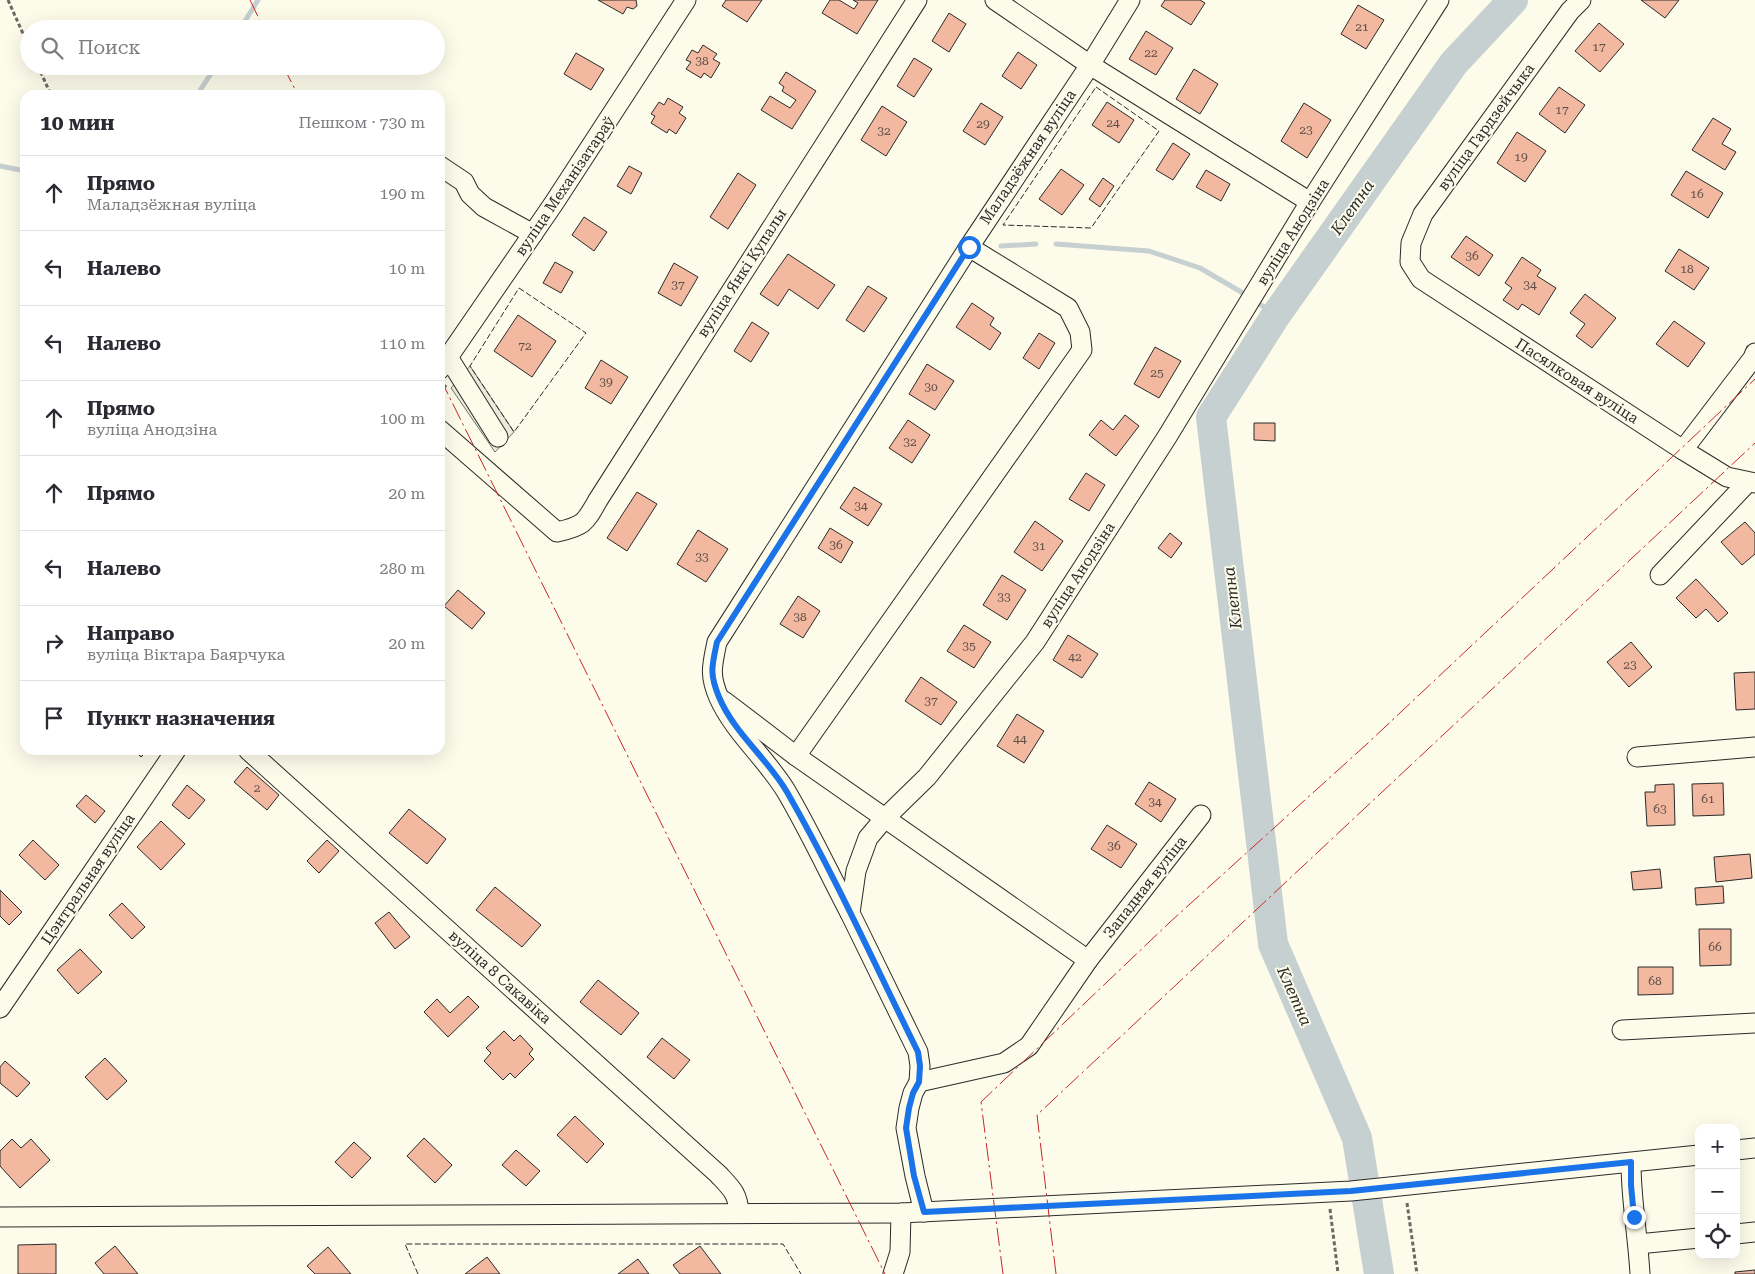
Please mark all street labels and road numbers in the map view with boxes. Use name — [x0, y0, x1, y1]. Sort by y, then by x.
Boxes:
street label: вуліца Гардзейчыка — [1434, 60, 1538, 194]
street label: Маладзёжная вуліца — [976, 86, 1080, 228]
street label: вуліца Механізатараў — [511, 113, 619, 259]
street label: вуліца Анодзіна — [1253, 175, 1333, 289]
street label: вуліца Янкі Купалы — [694, 205, 790, 341]
street label: Пасялковая вуліца — [1512, 335, 1642, 427]
street label: вуліца Анодзіна — [1037, 519, 1119, 631]
street label: Цэнтральная вуліца — [37, 810, 139, 948]
street label: Западная вуліца — [1100, 832, 1190, 942]
street label: вуліца 8 Сакавіка — [445, 926, 555, 1028]

